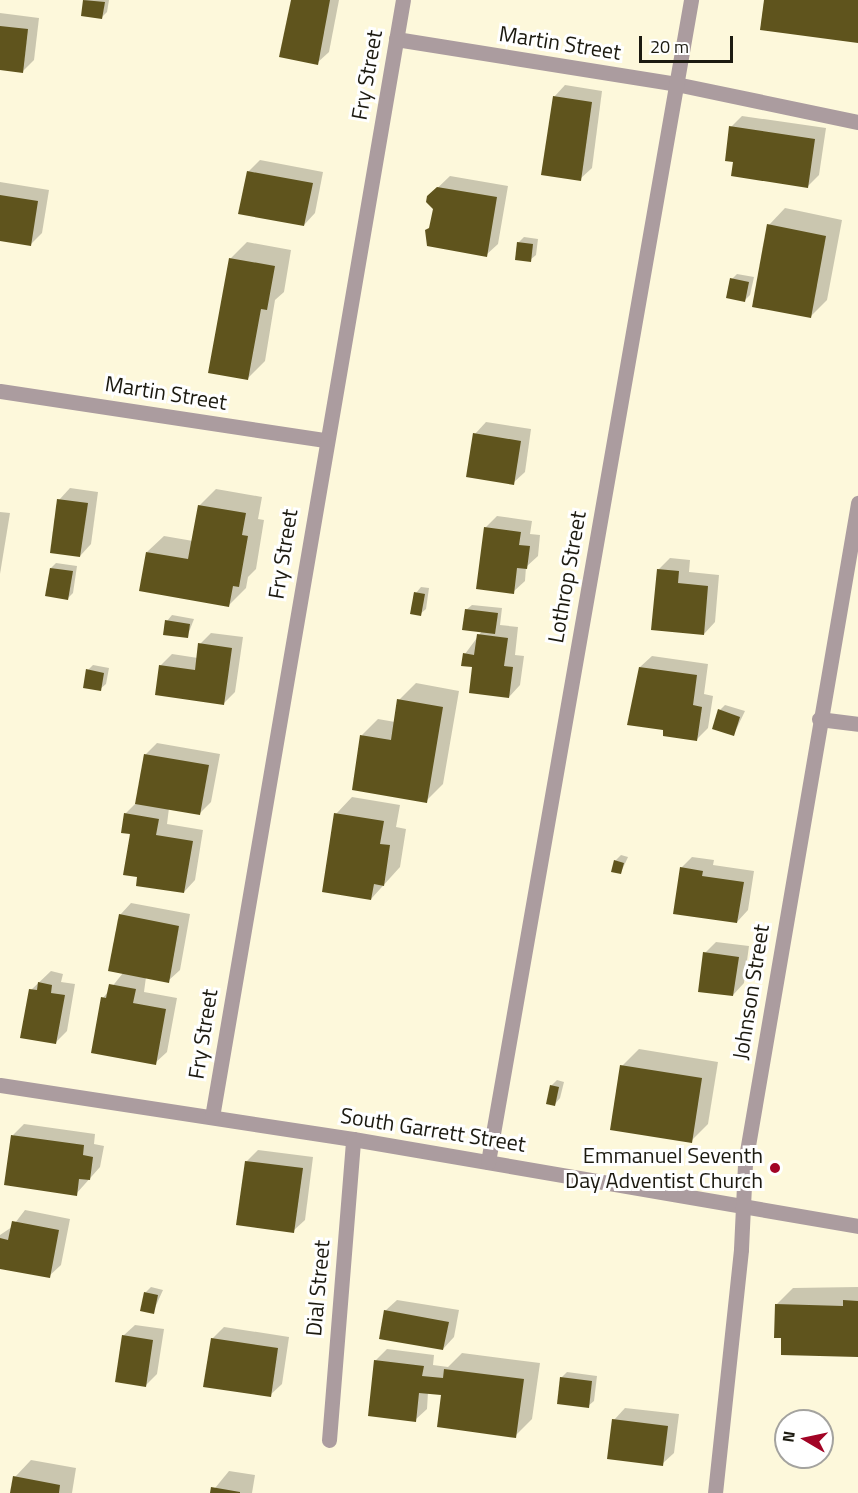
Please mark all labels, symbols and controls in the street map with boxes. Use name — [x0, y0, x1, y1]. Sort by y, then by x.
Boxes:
street label: Martin Street — [497, 20, 623, 66]
scale bar — [642, 24, 736, 62]
street label: Fry Street — [346, 28, 388, 122]
text: 20 m — [650, 33, 689, 60]
street label: Martin Street — [103, 370, 229, 416]
street label: Fry Street — [263, 507, 303, 601]
street label: Lothrop Street — [542, 509, 592, 645]
street label: Johnson Street — [727, 922, 775, 1062]
street label: Fry Street — [183, 987, 223, 1081]
street label: South Garrett Street — [338, 1102, 528, 1158]
place label: Emmanuel Seventh Day Adventist Church — [565, 1142, 763, 1194]
marker: Emmanuel Seventh Day Adventist Church — [768, 1161, 782, 1175]
street label: Dial Street — [301, 1239, 335, 1337]
north arrow — [774, 1409, 834, 1469]
text: N — [775, 1429, 801, 1444]

